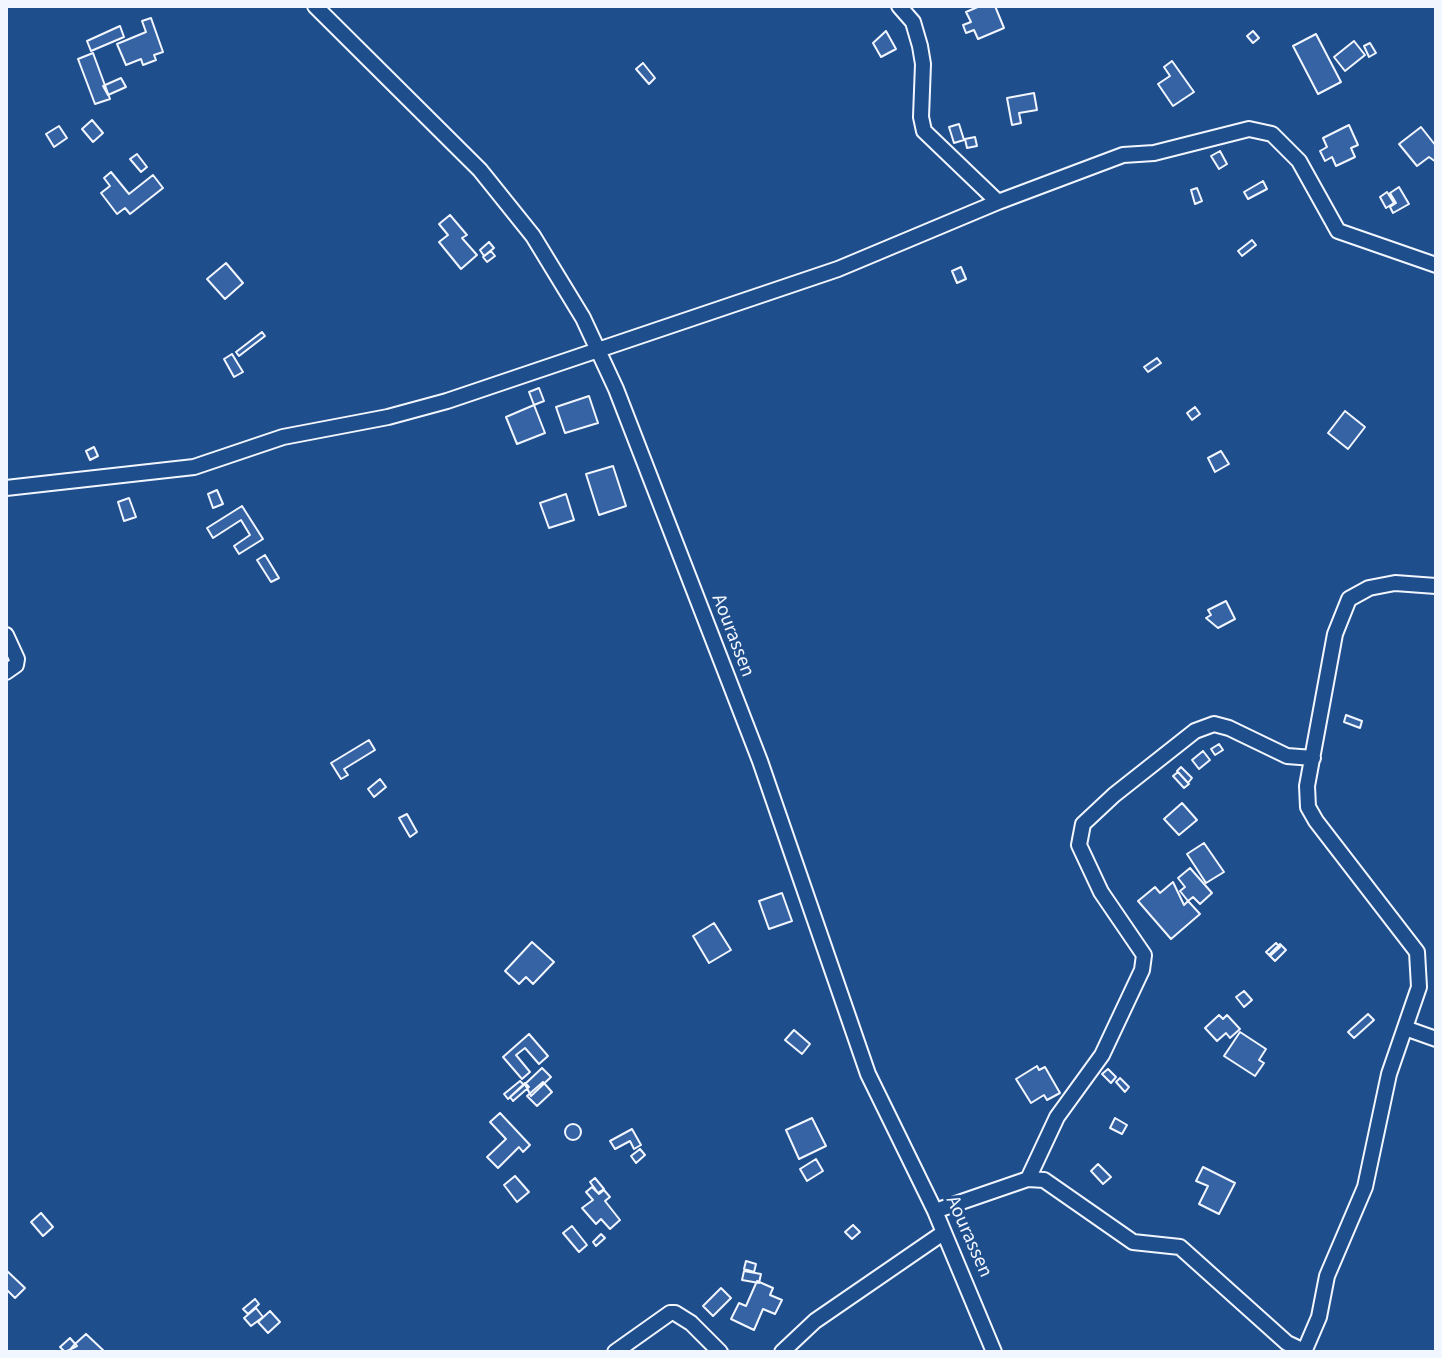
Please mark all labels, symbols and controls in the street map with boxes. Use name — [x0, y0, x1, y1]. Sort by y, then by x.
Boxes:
street label: Aourassen — [705, 591, 759, 681]
street label: Aourassen — [939, 1192, 997, 1282]

